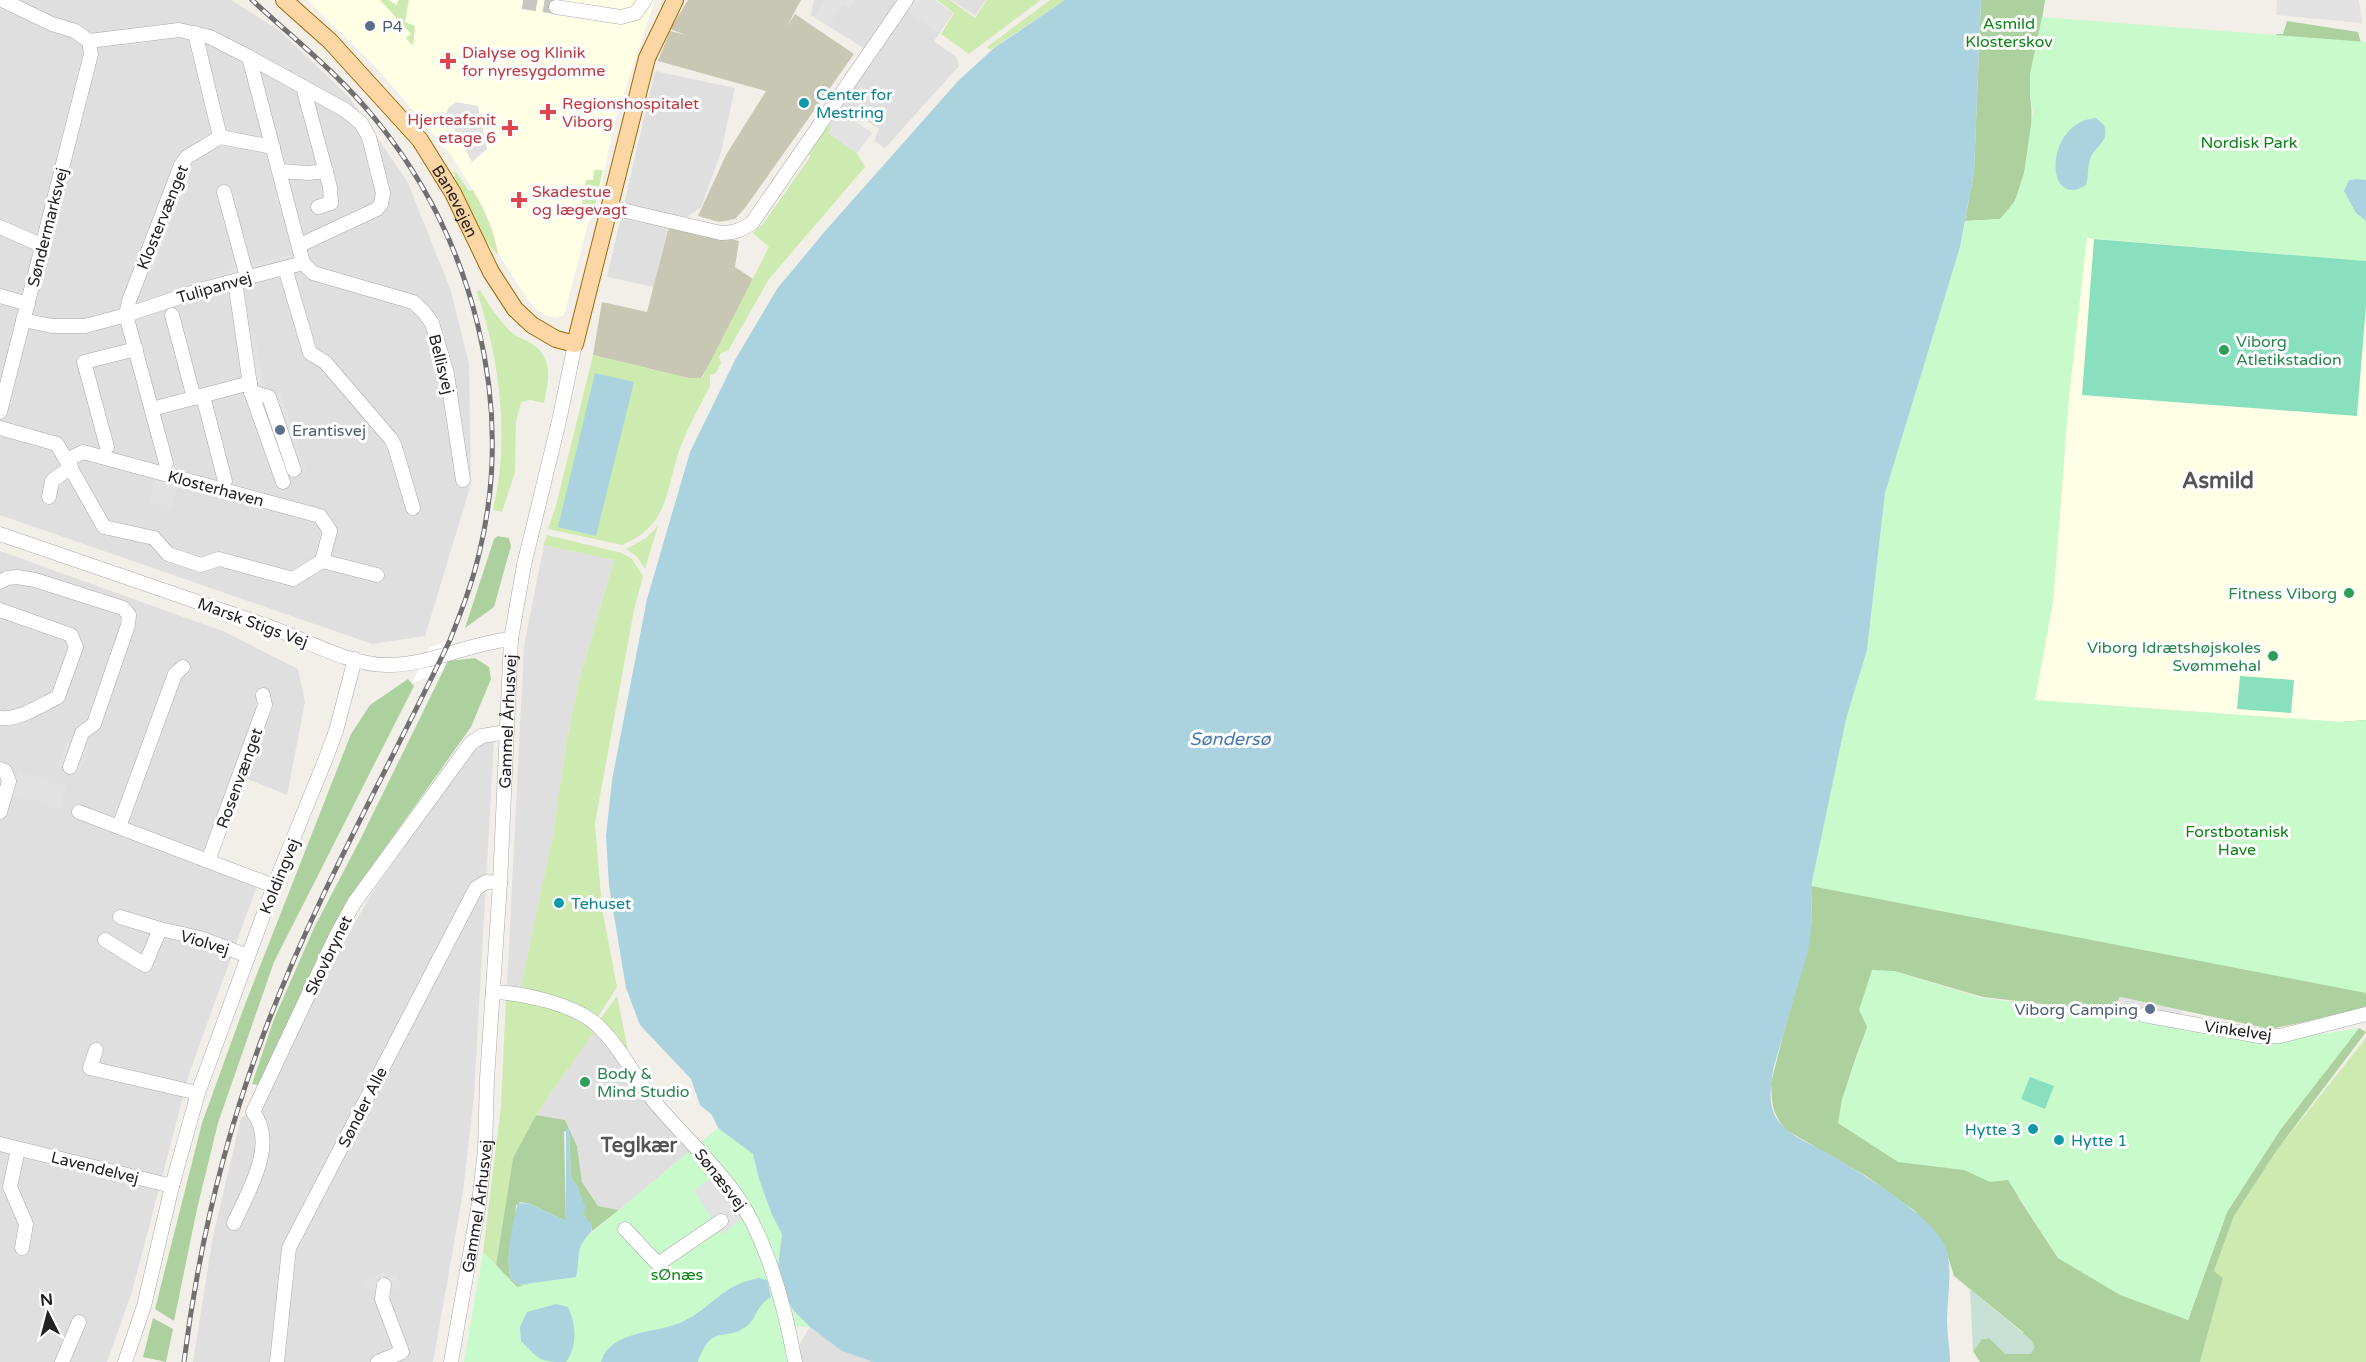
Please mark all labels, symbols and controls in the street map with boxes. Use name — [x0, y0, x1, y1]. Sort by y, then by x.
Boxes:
park label: Asmild Klosterskov — [1965, 14, 2053, 52]
place label: P4 — [382, 17, 403, 37]
marker: P4 — [363, 19, 377, 33]
place label: Dialyse og Klinik for nyresygdomme — [462, 43, 605, 81]
marker: Dialyse og Klinik for nyresygdomme — [439, 52, 457, 70]
place label: Center for Mestring — [816, 85, 893, 123]
place label: Regionshospitalet Viborg — [562, 94, 699, 132]
marker: Center for Mestring — [797, 96, 811, 110]
marker: Regionshospitalet Viborg — [539, 103, 557, 121]
place label: Hjerteafsnit etage 6 — [407, 110, 496, 148]
marker: Hjerteafsnit etage 6 — [501, 119, 519, 137]
park label: Nordisk Park — [2200, 133, 2298, 153]
street label: Klostervænget — [133, 162, 193, 273]
street label: Banevejen — [427, 162, 482, 241]
street label: Søndermarksvej — [23, 166, 72, 289]
place label: Skadestue og lægevagt — [532, 182, 627, 220]
marker: Skadestue og lægevagt — [510, 191, 528, 209]
street label: Tulipanvej — [175, 268, 254, 308]
street label: Bellisvej — [424, 332, 458, 396]
place label: Viborg Atletikstadion — [2236, 332, 2342, 370]
marker: Viborg Atletikstadion — [2217, 343, 2231, 357]
place label: Erantisvej — [292, 421, 366, 441]
marker: Erantisvej — [273, 423, 287, 437]
street label: Klosterhaven — [165, 466, 266, 511]
district label: Asmild — [2182, 468, 2254, 494]
place label: Fitness Viborg — [2228, 584, 2337, 604]
marker: Fitness Viborg — [2342, 586, 2356, 600]
street label: Marsk Stigs Vej — [195, 594, 311, 652]
place label: Viborg Idrætshøjskoles Svømmehal — [2087, 638, 2261, 676]
marker: Viborg Idrætshøjskoles Svømmehal — [2266, 649, 2280, 663]
street label: Gammel Århusvej — [495, 654, 521, 789]
street label: Rosenvænget — [213, 725, 267, 831]
water label: Søndersø — [1189, 728, 1272, 750]
park label: Forstbotanisk Have — [2185, 822, 2289, 860]
street label: Koldingvej — [256, 836, 304, 917]
place label: Tehuset — [571, 894, 631, 914]
marker: Tehuset — [552, 896, 566, 910]
street label: Skovbrynet — [301, 912, 357, 999]
street label: Violvej — [178, 926, 232, 960]
place label: Viborg Camping — [2014, 1000, 2138, 1020]
marker: Viborg Camping — [2143, 1002, 2157, 1016]
street label: Vinkelvej — [2203, 1016, 2273, 1046]
street label: Sønder Alle — [334, 1064, 392, 1151]
place label: Body & Mind Studio — [597, 1064, 689, 1102]
marker: Body & Mind Studio — [578, 1075, 592, 1089]
place label: Hytte 3 — [1965, 1120, 2021, 1140]
marker: Hytte 3 — [2026, 1122, 2040, 1136]
place label: Hytte 1 — [2071, 1131, 2127, 1151]
marker: Hytte 1 — [2052, 1133, 2066, 1147]
district label: Teglkær — [600, 1134, 678, 1158]
street label: Gammel Århusvej — [458, 1139, 496, 1274]
street label: Sønæsvej — [690, 1145, 751, 1215]
street label: Lavendelvej — [49, 1147, 141, 1189]
park label: sØnæs — [651, 1265, 703, 1285]
north arrow — [18, 1284, 78, 1344]
text: N — [39, 1289, 54, 1311]

